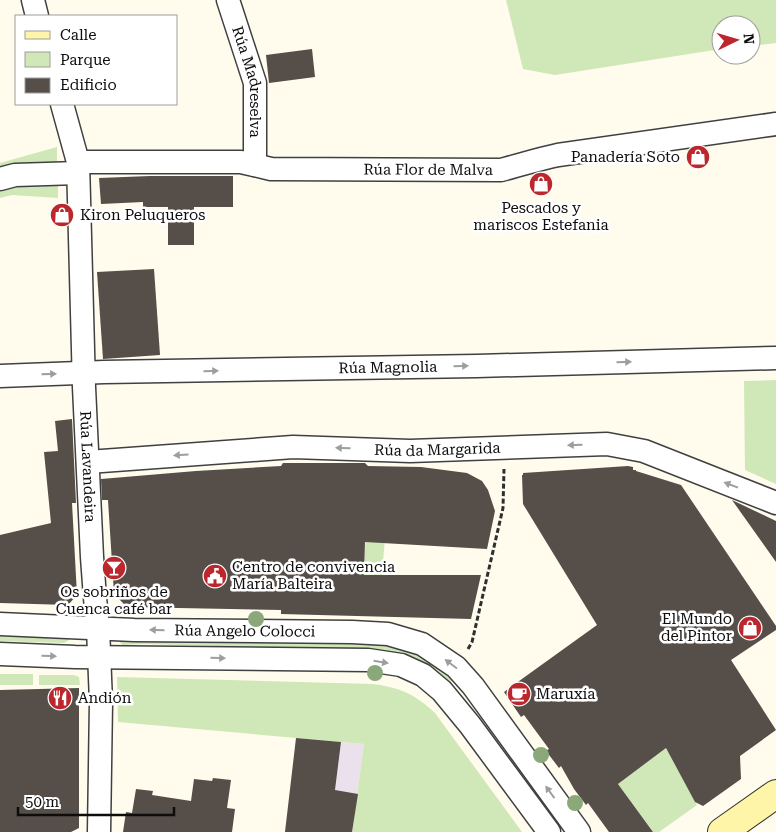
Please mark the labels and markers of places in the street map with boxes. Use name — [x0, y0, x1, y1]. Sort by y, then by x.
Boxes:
shop icon: Panadería Soto — [685, 144, 711, 170]
place label: Panadería Soto — [571, 148, 680, 166]
shop icon: Pescados y mariscos Estefania — [528, 171, 554, 197]
place label: Pescados y mariscos Estefania — [473, 199, 609, 234]
shop icon: Kiron Peluqueros — [49, 202, 75, 228]
place label: Kiron Peluqueros — [80, 206, 205, 224]
bar icon: Os sobriños de Cuenca café bar — [101, 555, 127, 581]
place label: Centro de convivencia María Balteira — [232, 558, 395, 593]
public building icon: Centro de convivencia María Balteira — [202, 563, 228, 589]
place label: Os sobriños de Cuenca café bar — [56, 583, 172, 618]
place label: El Mundo del Pintor — [661, 610, 732, 645]
shop icon: El Mundo del Pintor — [737, 615, 763, 641]
cafe icon: Maruxía — [506, 681, 532, 707]
restaurant icon: Andión — [47, 685, 73, 711]
place label: Maruxía — [536, 685, 596, 703]
place label: Andión — [78, 689, 132, 707]

